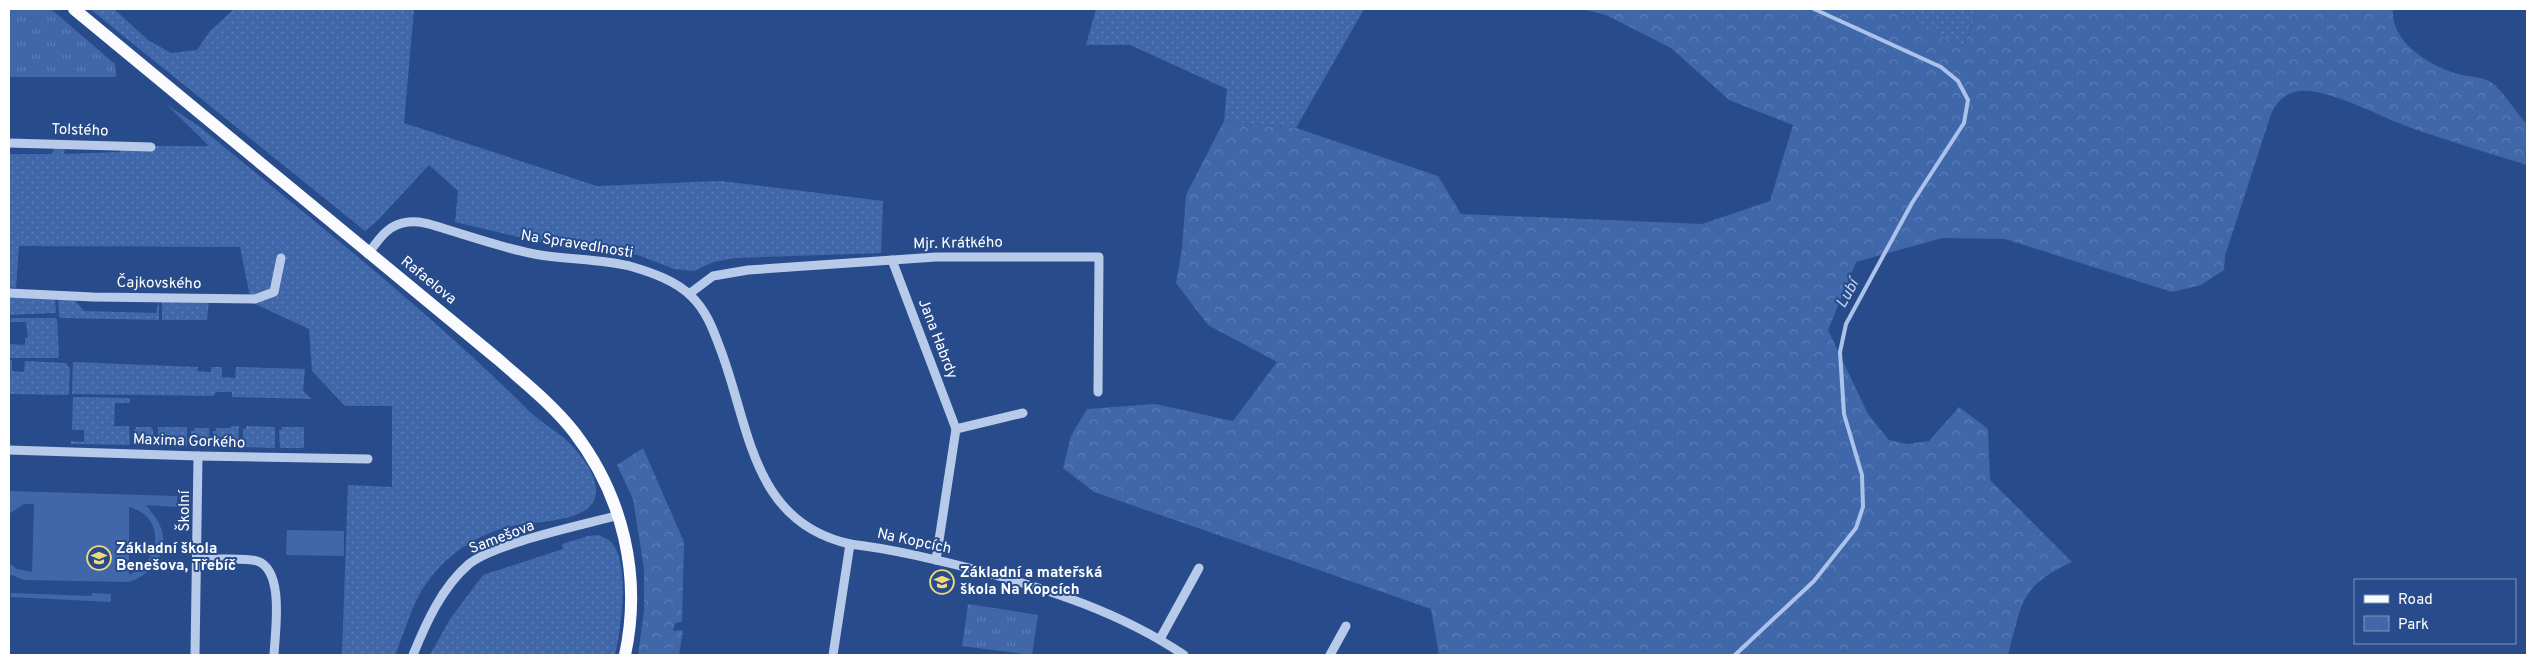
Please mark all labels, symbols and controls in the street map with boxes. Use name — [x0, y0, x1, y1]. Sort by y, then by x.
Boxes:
street label: Tolstého — [51, 121, 109, 141]
street label: Na Spravedlnosti — [519, 227, 635, 263]
street label: Mjr. Krátkého — [913, 234, 1003, 254]
street label: Rafaelova — [396, 253, 460, 309]
street label: Čajkovského — [116, 272, 202, 294]
water label: Lubí — [1832, 273, 1866, 312]
street label: Jana Habrdy — [913, 296, 961, 382]
street label: Maxima Gorkého — [132, 431, 246, 453]
street label: Školní — [174, 489, 195, 532]
street label: Samešova — [467, 517, 537, 559]
street label: Na Kopcích — [875, 525, 953, 559]
place label: Základní škola Benešova, Třebíč — [116, 540, 236, 576]
school or university icon: Základní škola Benešova, Třebíč — [86, 545, 112, 571]
place label: Základní a mateřská škola Na Kopcích — [960, 564, 1102, 600]
school or university icon: Základní a mateřská škola Na Kopcích — [929, 569, 955, 595]
legend — [2354, 579, 2516, 644]
text: Road — [2398, 591, 2433, 610]
text: Park — [2398, 616, 2429, 635]

